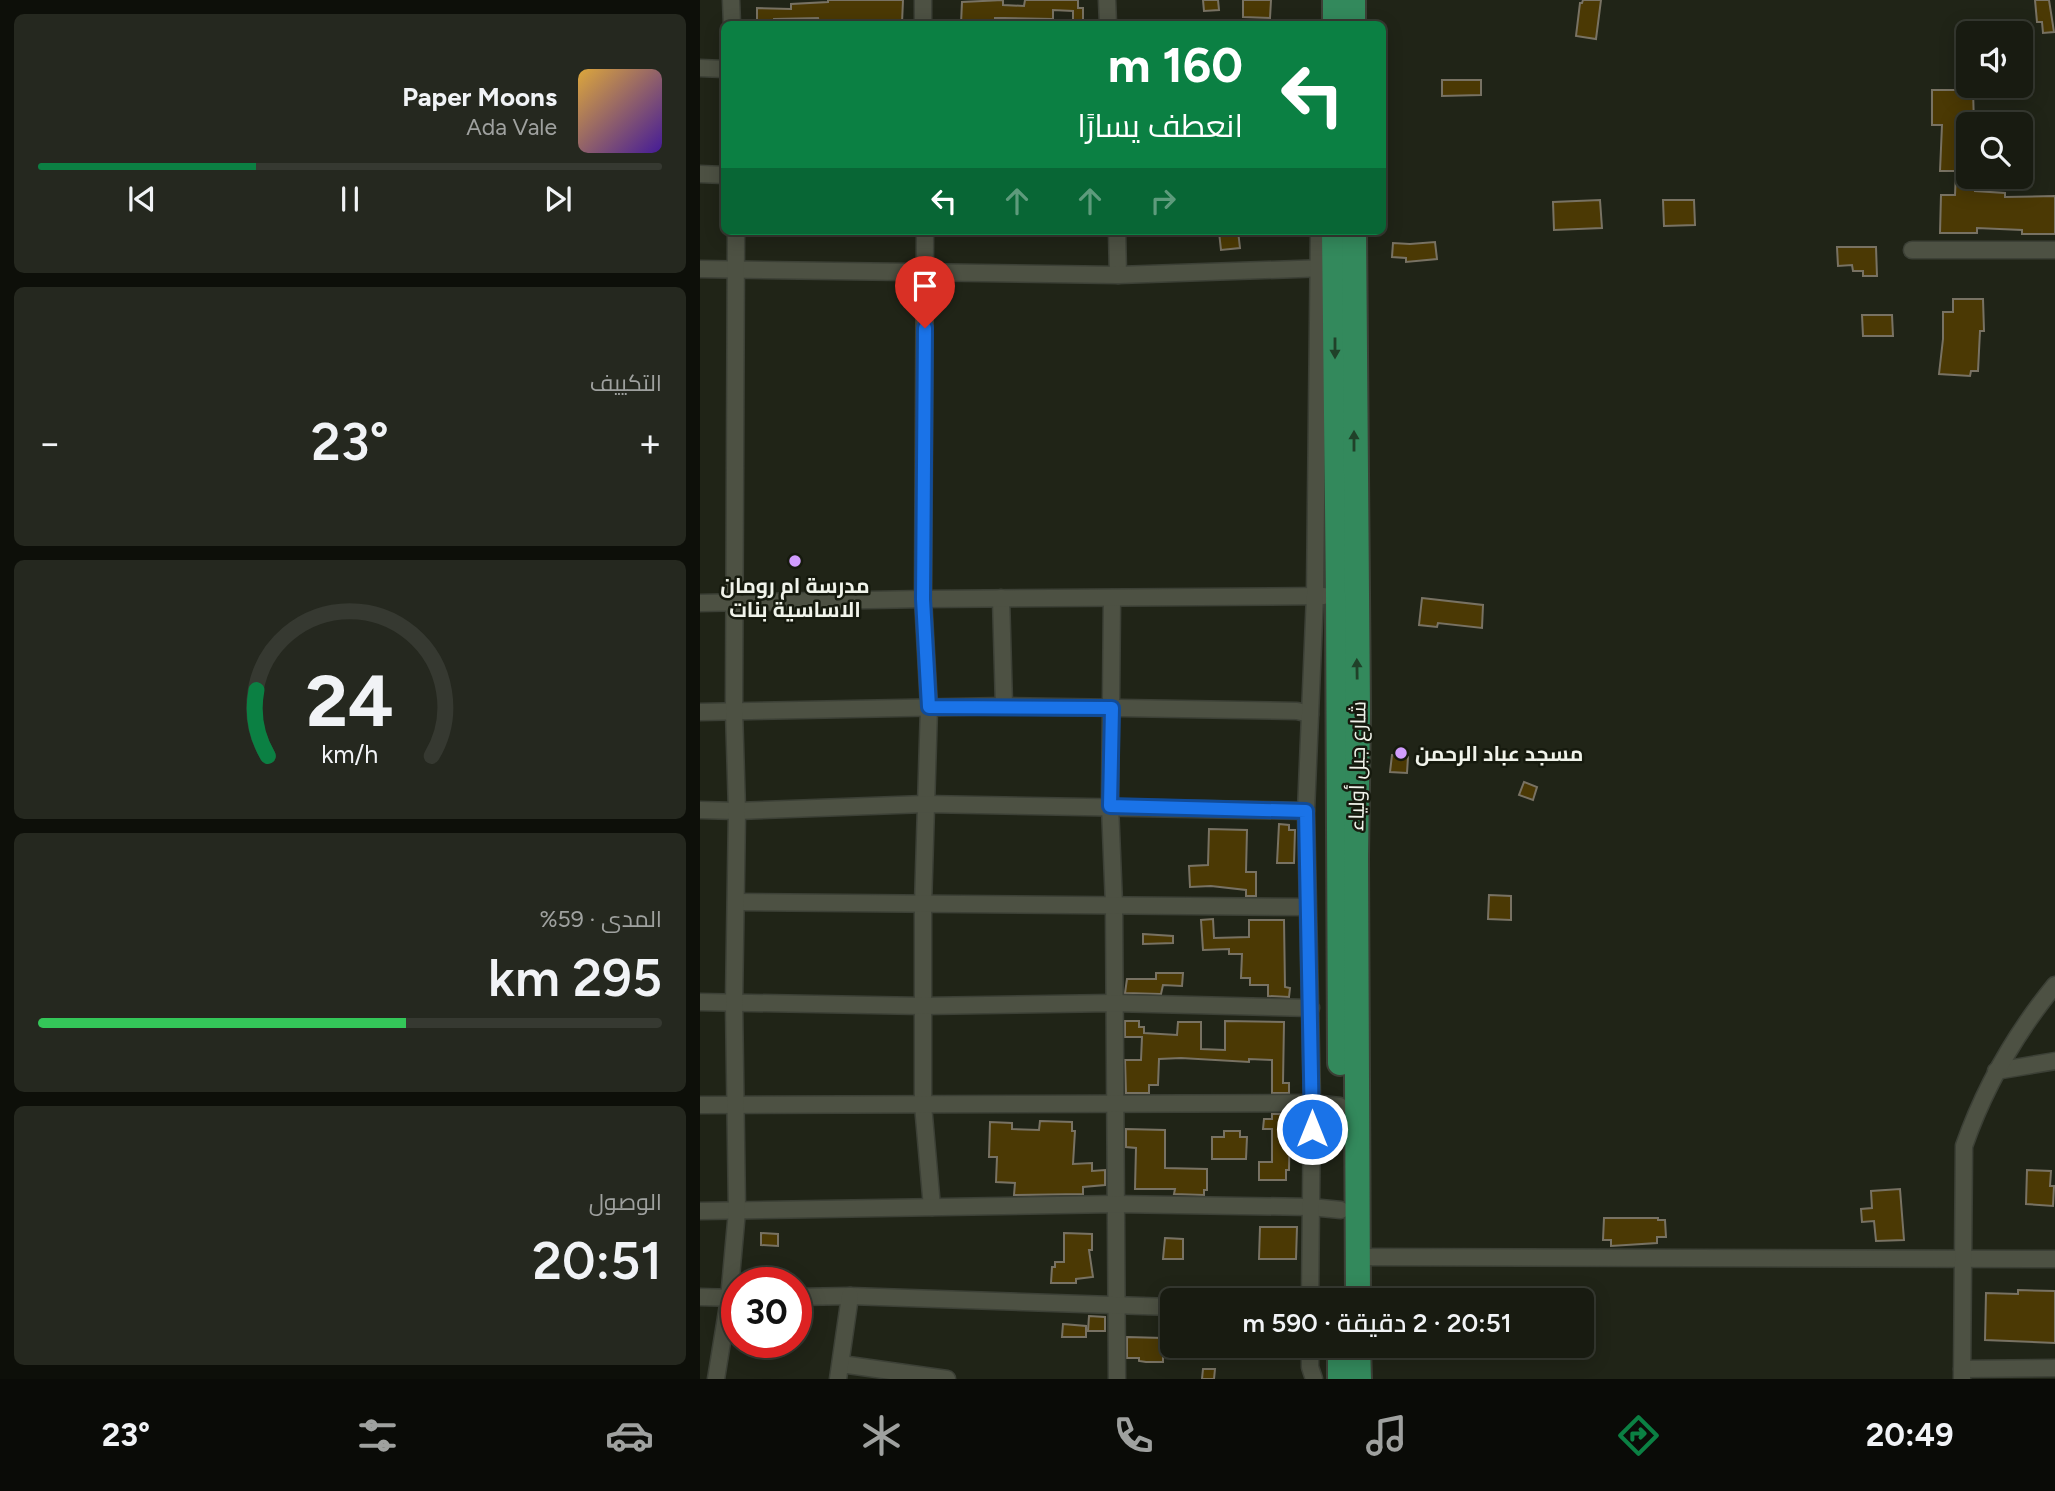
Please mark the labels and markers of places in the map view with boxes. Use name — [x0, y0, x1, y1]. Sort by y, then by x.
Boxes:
pin — [895, 256, 955, 328]
marker: مدرسة ام رومان الاساسية بنات — [787, 553, 803, 569]
place label: مدرسة ام رومان الاساسية بنات — [720, 573, 870, 622]
place label: مسجد عباد الرحمن — [1415, 741, 1583, 766]
marker: مسجد عباد الرحمن — [1393, 745, 1409, 761]

